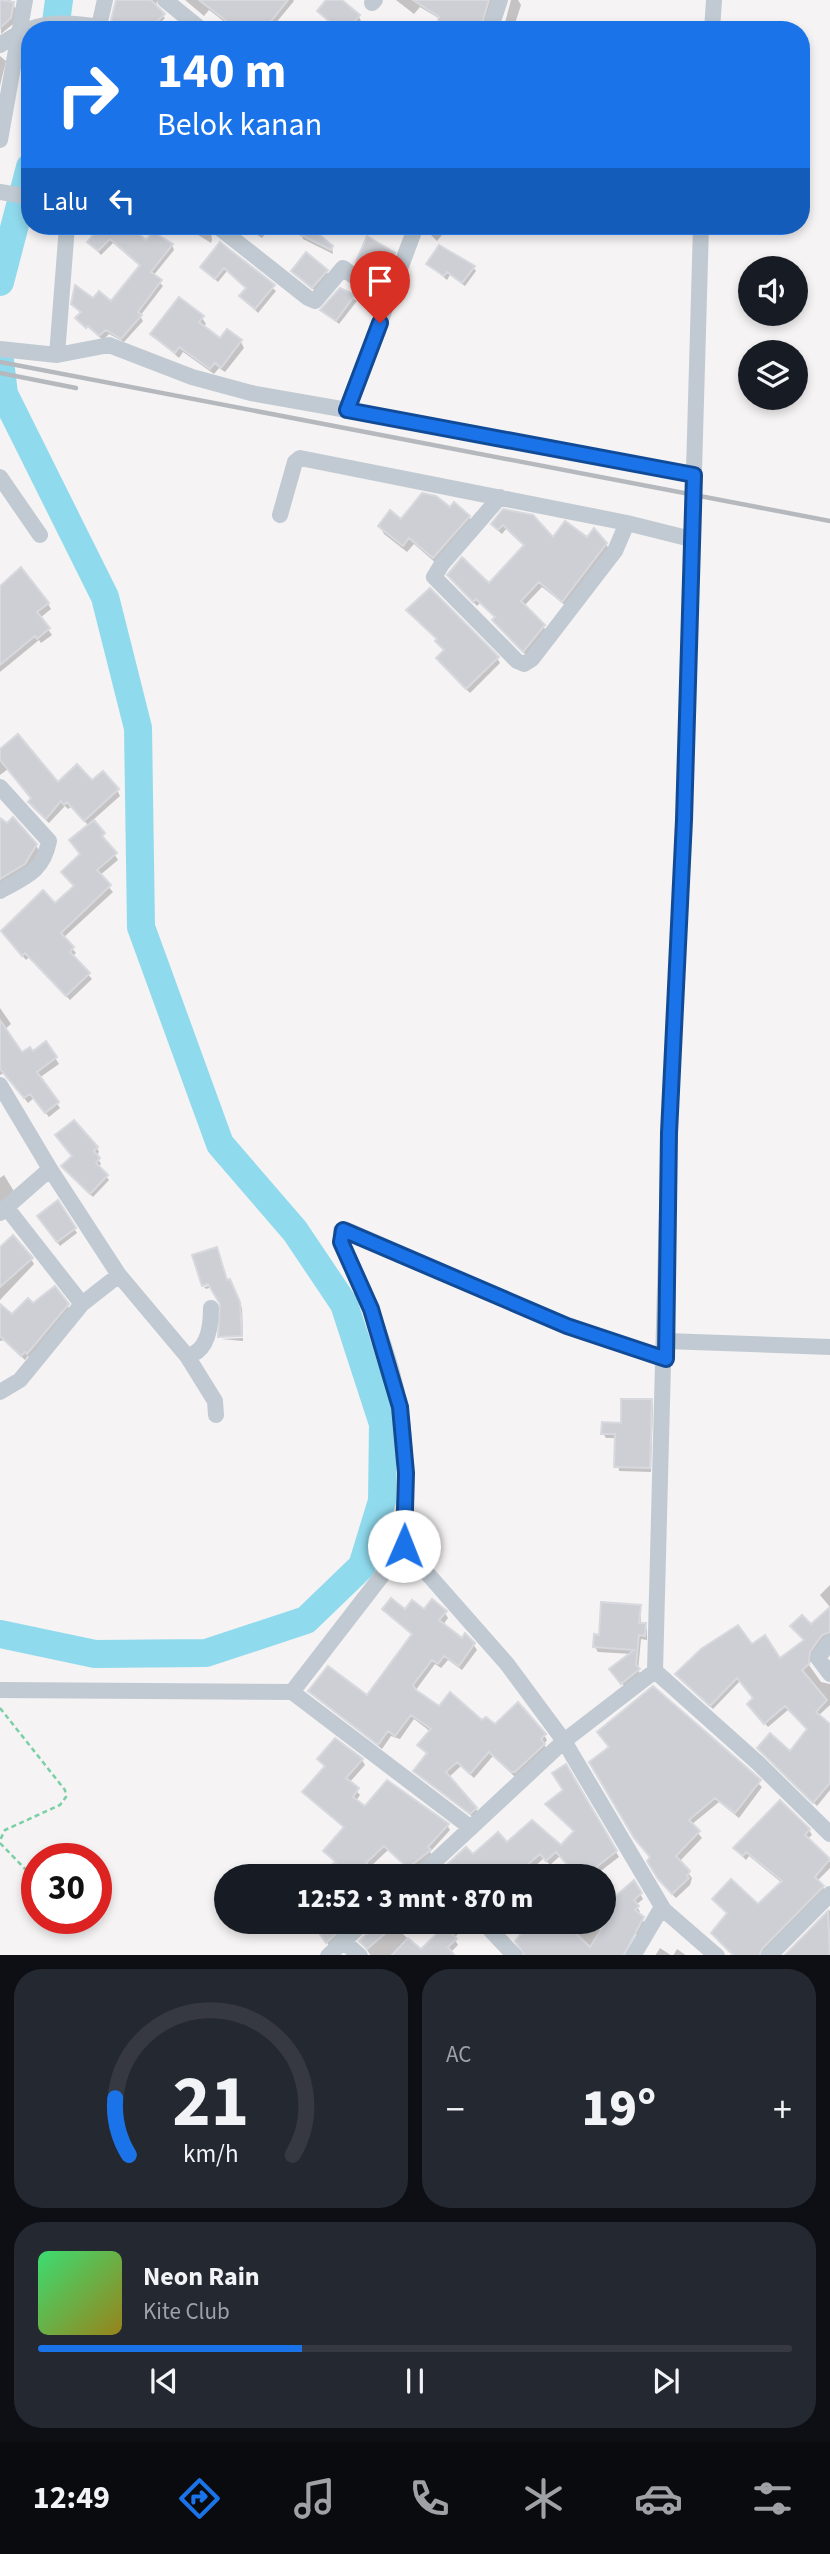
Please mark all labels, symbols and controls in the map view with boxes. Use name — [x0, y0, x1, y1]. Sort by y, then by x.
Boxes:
text: 140 m — [157, 37, 286, 107]
icon: right — [42, 49, 133, 140]
text: Belok kanan — [157, 102, 322, 148]
icon: left — [103, 182, 141, 220]
text: Lalu — [42, 183, 89, 220]
pin — [350, 251, 410, 323]
map controls — [738, 256, 808, 410]
button: sound — [738, 256, 808, 326]
icon: arrive — [361, 262, 399, 300]
button: layers — [738, 340, 808, 410]
position arrow — [367, 1509, 441, 1583]
speed limit sign: 30 — [21, 1843, 112, 1934]
text: 12:52 · 3 mnt · 870 m — [297, 1880, 533, 1917]
text: AC — [446, 2038, 471, 2071]
text: 21 — [173, 2050, 249, 2154]
text: 19° — [582, 2072, 656, 2146]
text: − — [446, 2083, 465, 2137]
text: + — [773, 2083, 792, 2137]
text: km/h — [183, 2135, 239, 2171]
text: Neon Rain — [143, 2258, 260, 2295]
text: Kite Club — [143, 2295, 230, 2328]
icon: previous — [145, 2362, 183, 2400]
icon: pause — [396, 2362, 434, 2400]
icon: next — [647, 2362, 685, 2400]
icon: directions — [175, 2474, 224, 2523]
icon: music — [290, 2474, 339, 2523]
icon: phone — [405, 2474, 454, 2523]
icon: climate — [519, 2474, 568, 2523]
icon: car — [634, 2474, 683, 2523]
icon: filters — [748, 2474, 797, 2523]
text: 12:49 — [33, 2475, 110, 2521]

